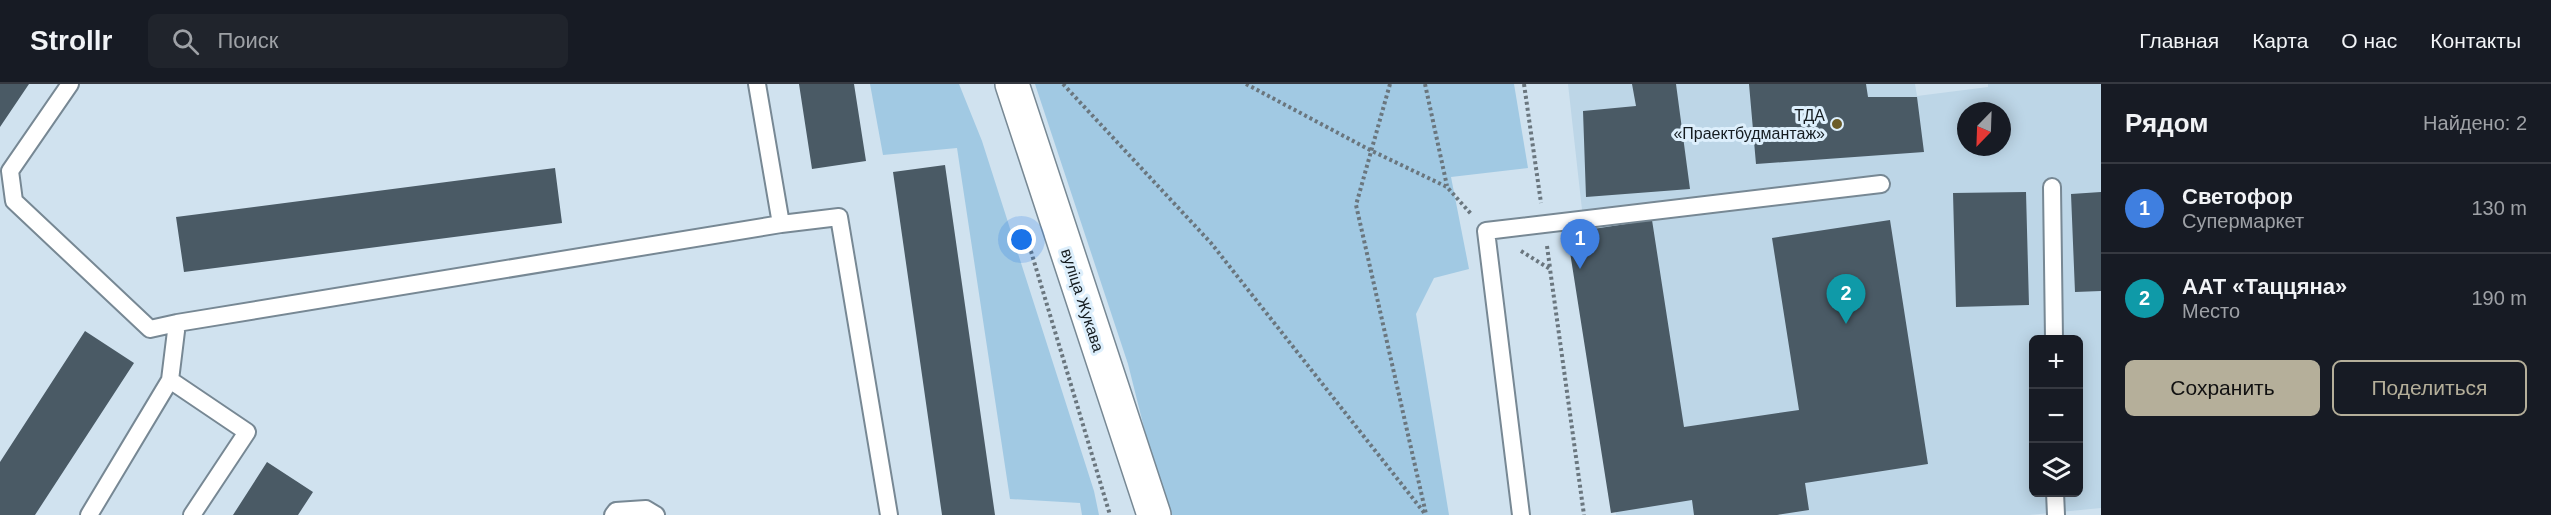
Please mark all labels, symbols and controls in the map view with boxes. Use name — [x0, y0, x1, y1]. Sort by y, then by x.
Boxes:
search box — [148, 14, 568, 68]
text: Strollr — [30, 25, 112, 56]
icon: search — [169, 25, 202, 58]
text: Поиск — [217, 28, 278, 53]
text: Главная — [2139, 29, 2219, 52]
text: Карта — [2252, 29, 2308, 52]
text: О нас — [2341, 29, 2397, 52]
text: Контакты — [2430, 29, 2521, 52]
north arrow — [1957, 102, 2011, 156]
place label: ТДА «Праектбудмантаж» — [1673, 107, 1825, 142]
text: Рядом — [2125, 108, 2208, 138]
text: Найдено: 2 — [2423, 112, 2527, 134]
marker: ТДА «Праектбудмантаж» — [1830, 117, 1844, 131]
text: Светофор — [2182, 184, 2293, 209]
text: 1 — [2139, 197, 2150, 219]
text: 130 m — [2471, 197, 2527, 219]
text: Супермаркет — [2182, 210, 2304, 232]
pin: 1 — [1560, 220, 1600, 269]
your location — [1007, 225, 1036, 254]
street label: вуліца Жукава — [1058, 247, 1107, 354]
pin: 2 — [1826, 274, 1866, 324]
text: ААТ «Таццяна» — [2182, 274, 2347, 299]
text: 2 — [2139, 287, 2150, 309]
text: 190 m — [2471, 287, 2527, 309]
text: Место — [2182, 300, 2240, 322]
map controls — [2029, 335, 2083, 497]
button: + — [2029, 335, 2083, 389]
button: Сохранить — [2125, 360, 2320, 416]
button: Поделиться — [2332, 360, 2527, 416]
button: − — [2029, 389, 2083, 443]
button: layers — [2029, 443, 2083, 497]

